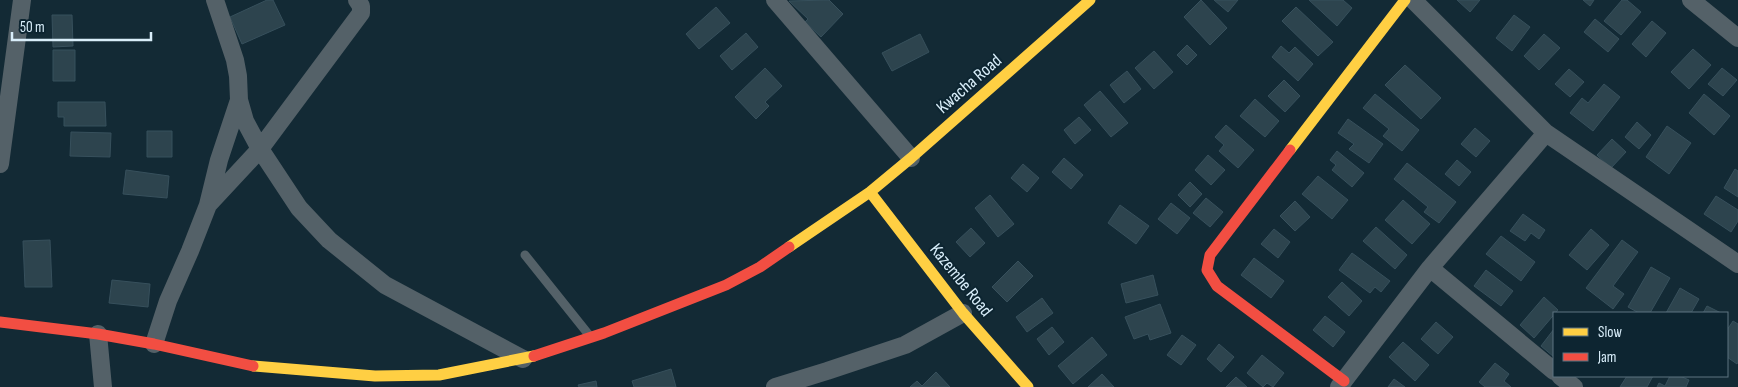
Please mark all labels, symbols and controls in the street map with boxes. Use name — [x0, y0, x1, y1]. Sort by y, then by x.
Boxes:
scale bar — [12, 10, 151, 42]
text: 50 m — [20, 18, 45, 37]
street label: Kwacha Road — [932, 50, 1006, 118]
street label: Kazembe Road — [925, 239, 997, 321]
legend — [1553, 312, 1728, 377]
text: Slow — [1598, 323, 1622, 342]
text: Jam — [1597, 348, 1616, 367]

